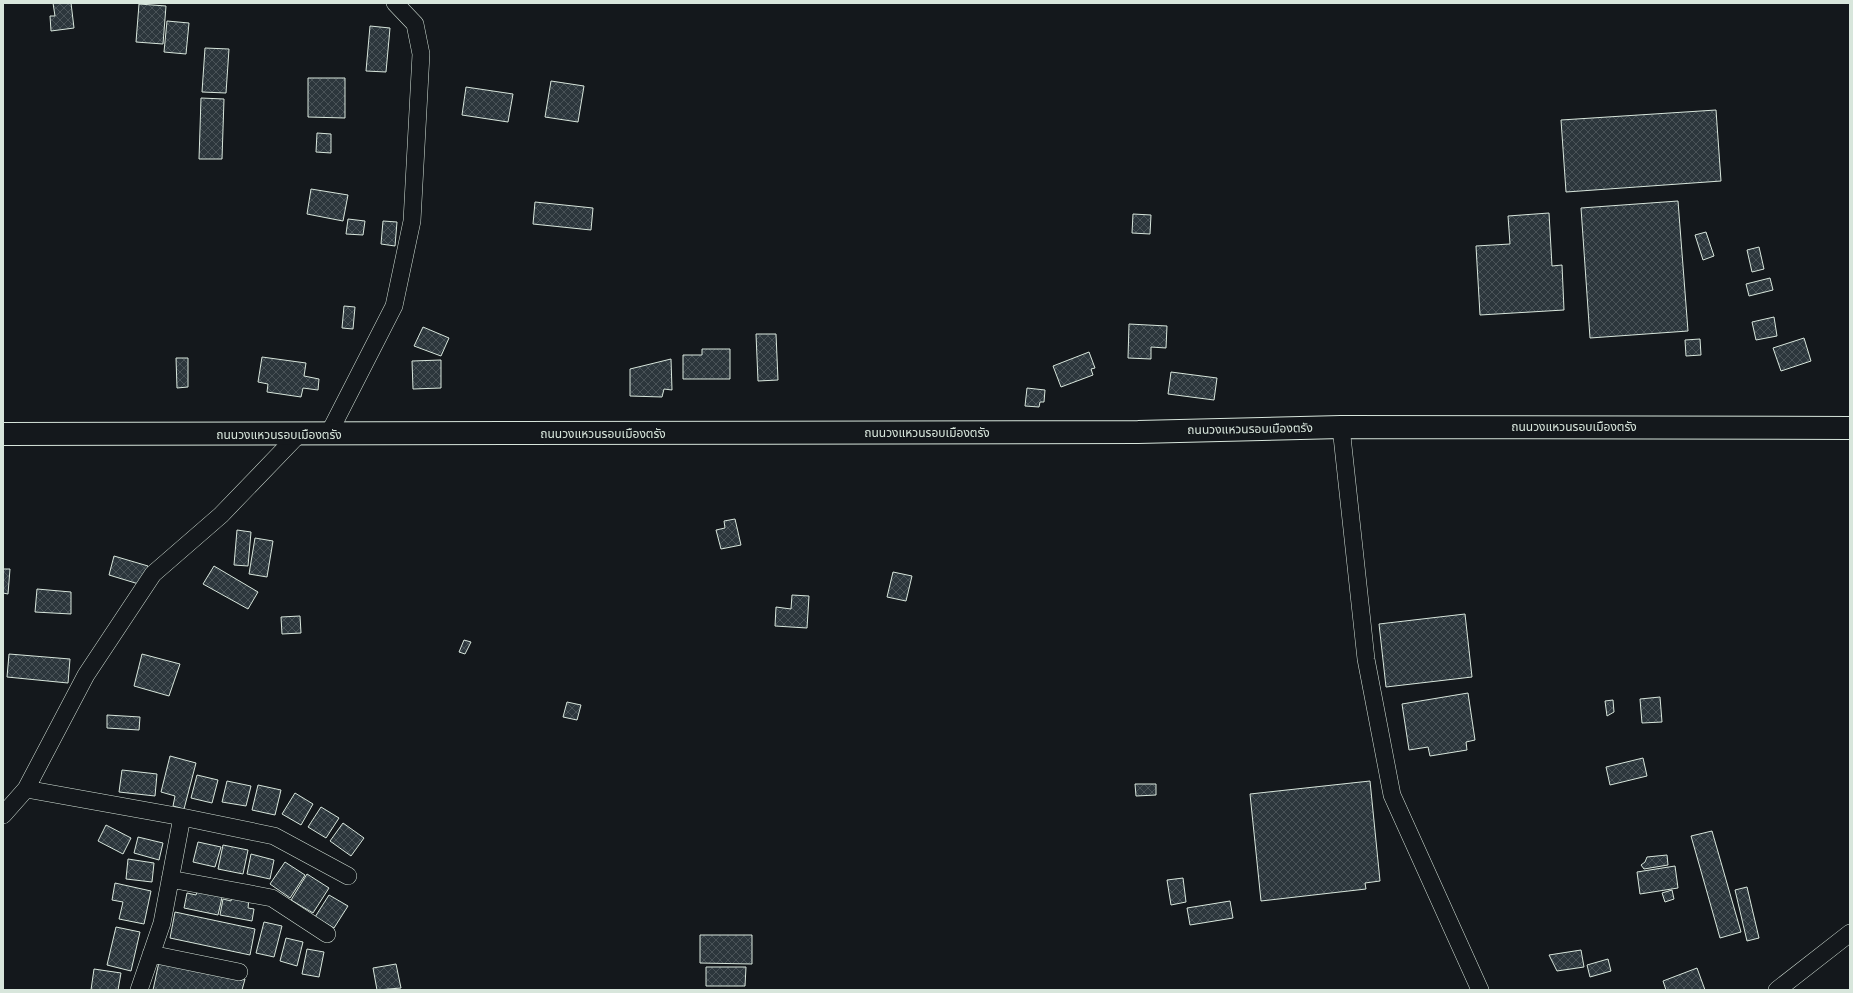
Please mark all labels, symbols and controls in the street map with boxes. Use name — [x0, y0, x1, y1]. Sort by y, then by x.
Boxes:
street label: ถนนวงแหวนรอบเมืองตรัง — [1511, 419, 1637, 435]
street label: ถนนวงแหวนรอบเมืองตรัง — [1187, 420, 1313, 438]
street label: ถนนวงแหวนรอบเมืองตรัง — [864, 425, 990, 441]
street label: ถนนวงแหวนรอบเมืองตรัง — [540, 426, 666, 442]
street label: ถนนวงแหวนรอบเมืองตรัง — [216, 427, 342, 443]

